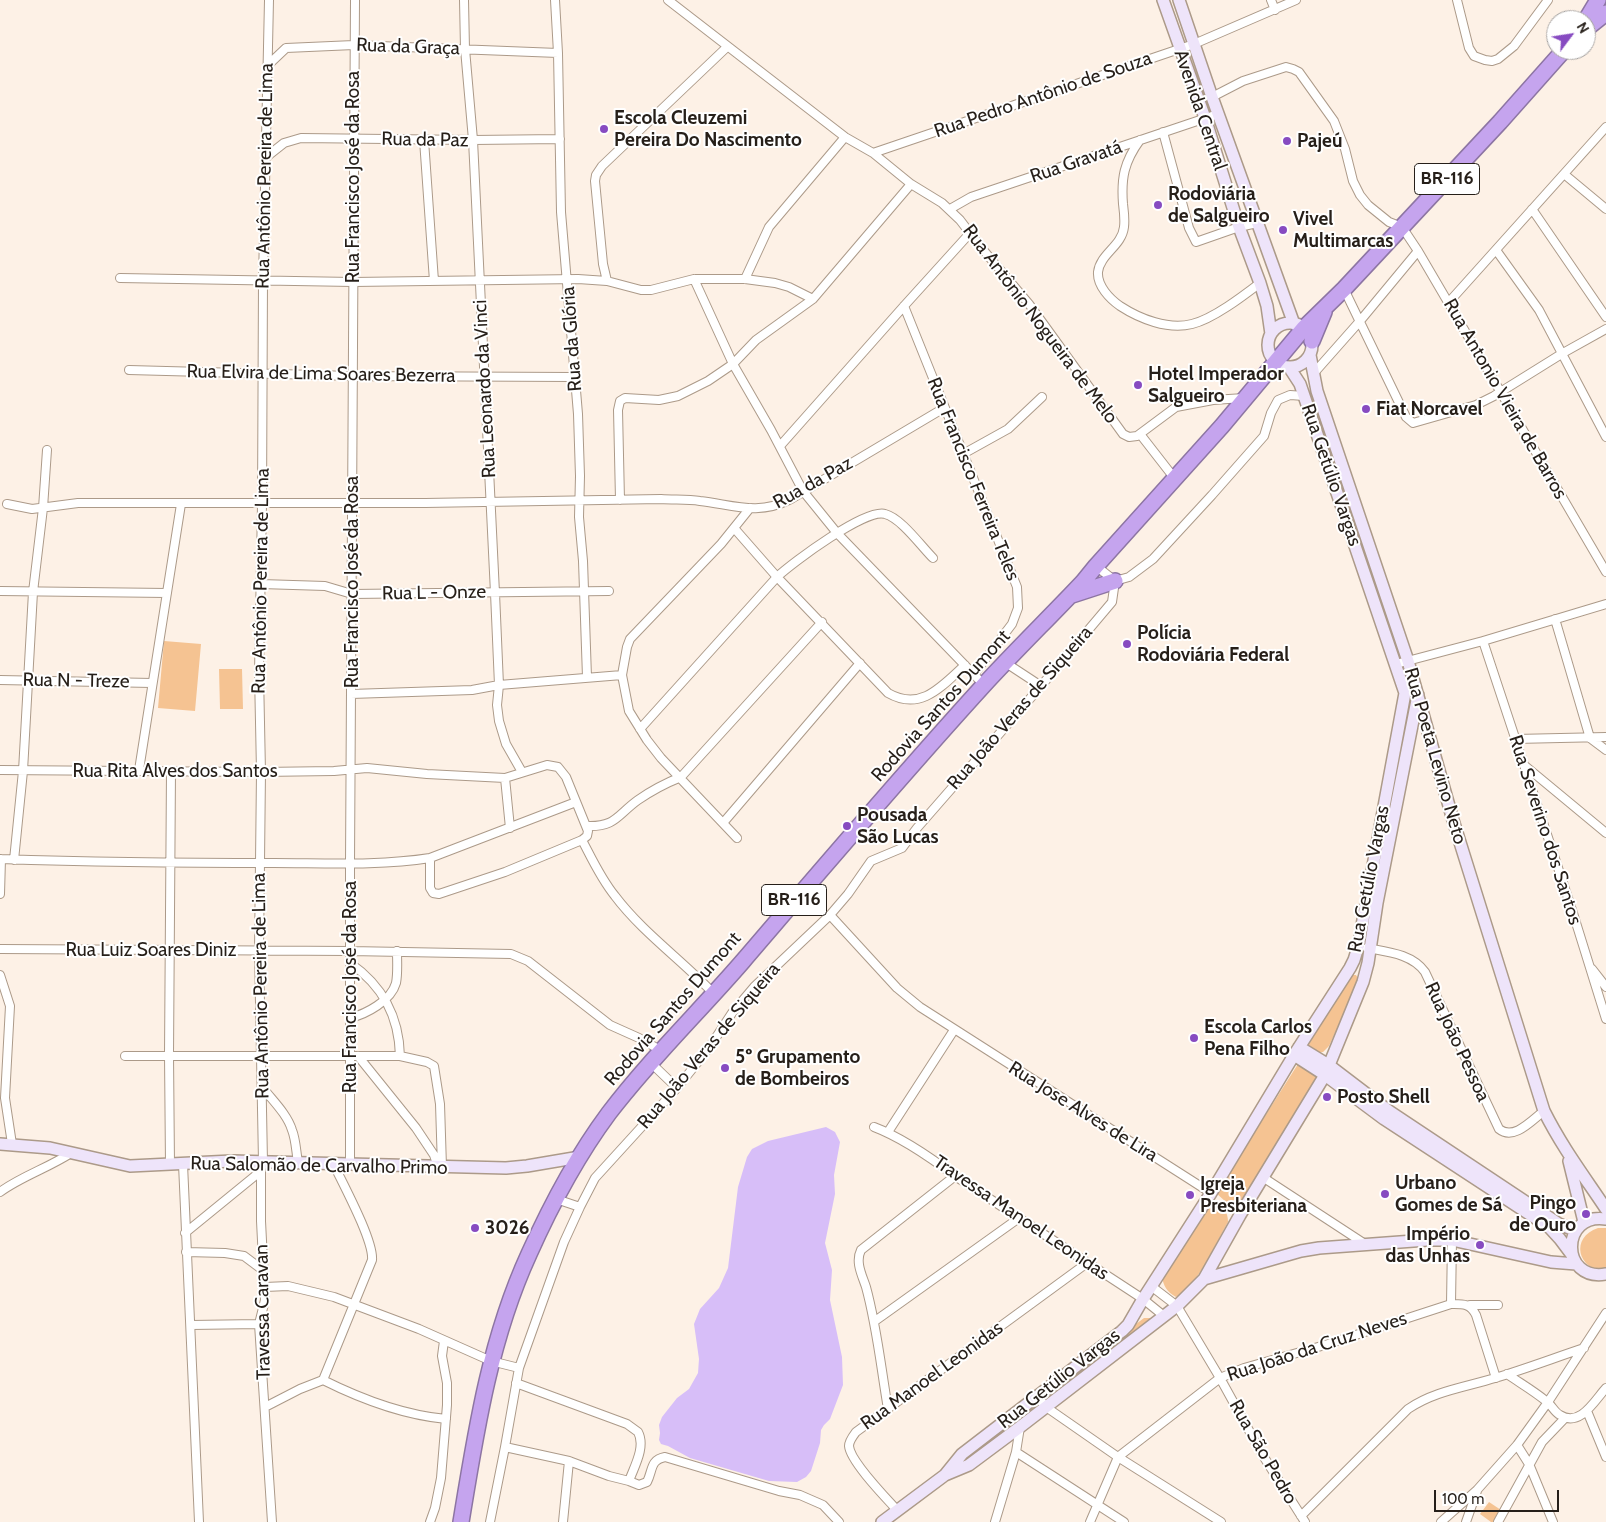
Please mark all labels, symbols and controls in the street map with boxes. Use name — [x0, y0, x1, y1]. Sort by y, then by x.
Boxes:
north arrow — [1546, 10, 1596, 60]
text: N — [1573, 19, 1593, 37]
street label: Rua da Graça — [356, 34, 460, 60]
street label: Rua Pedro Antônio de Souza — [931, 47, 1155, 143]
street label: Avenida Central — [1169, 47, 1231, 173]
street label: Rua Antônio Pereira de Lima — [252, 63, 278, 289]
street label: Rua Francisco José da Rosa — [342, 71, 364, 283]
place label: Escola Cleuzemi Pereira Do Nascimento — [614, 107, 802, 151]
marker: Escola Cleuzemi Pereira Do Nascimento — [598, 123, 610, 135]
street label: Rua da Paz — [381, 128, 469, 152]
place label: Pajeú — [1297, 130, 1342, 152]
marker: Pajeú — [1281, 135, 1293, 147]
street label: Rua Gravatá — [1027, 136, 1125, 188]
road number: BR-116 — [1414, 163, 1480, 194]
place label: Rodoviária de Salgueiro — [1168, 183, 1270, 227]
marker: Rodoviária de Salgueiro — [1152, 199, 1164, 211]
place label: Vivel Multimarcas — [1293, 208, 1393, 252]
street label: Rua Antônio Nogueira de Melo — [958, 220, 1122, 428]
marker: Vivel Multimarcas — [1277, 224, 1289, 236]
street label: Rua da Glória — [557, 286, 587, 392]
street label: Rua Antonio Vieira de Barros — [1438, 295, 1572, 503]
street label: Rua Leonardo da Vinci — [469, 299, 501, 479]
street label: Rua Elvira de Lima Soares Bezerra — [186, 360, 456, 388]
place label: Hotel Imperador Salgueiro — [1148, 363, 1284, 407]
street label: Rua Francisco Ferreira Teles — [922, 374, 1024, 584]
marker: Hotel Imperador Salgueiro — [1132, 379, 1144, 391]
place label: Fiat Norcavel — [1376, 398, 1482, 420]
street label: Rua Getúlio Vargas — [1296, 401, 1366, 549]
marker: Fiat Norcavel — [1360, 403, 1372, 415]
street label: Rua da Paz — [769, 452, 857, 514]
street label: Rua Antônio Pereira de Lima — [248, 468, 274, 694]
street label: Rua Francisco José da Rosa — [341, 476, 363, 688]
street label: Rua L - Onze — [382, 581, 486, 605]
street label: Rua João Veras de Siqueira — [943, 621, 1097, 795]
place label: Polícia Rodoviária Federal — [1137, 622, 1289, 666]
street label: Rodovia Santos Dumont — [867, 625, 1015, 787]
marker: Polícia Rodoviária Federal — [1121, 638, 1133, 650]
street label: Rua Poeta Levino Neto — [1399, 665, 1471, 847]
street label: Rua N - Treze — [22, 669, 130, 693]
street label: Rua Severino dos Santos — [1504, 732, 1586, 928]
street label: Rua Rita Alves dos Santos — [72, 760, 278, 782]
place label: Pousada São Lucas — [857, 804, 939, 848]
street label: Rua Getúlio Vargas — [1344, 804, 1394, 954]
marker: Pousada São Lucas — [841, 820, 853, 832]
street label: Rua Antônio Pereira de Lima — [248, 873, 274, 1099]
street label: Rua Francisco José da Rosa — [339, 881, 361, 1093]
road number: BR-116 — [762, 884, 826, 916]
street label: Rodovia Santos Dumont — [600, 927, 746, 1091]
street label: Rua Luiz Soares Diniz — [66, 939, 236, 961]
street label: Rua João Veras de Siqueira — [633, 958, 785, 1134]
street label: Rua João Pessoa — [1419, 979, 1495, 1105]
place label: Escola Carlos Pena Filho — [1204, 1016, 1312, 1060]
marker: Escola Carlos Pena Filho — [1188, 1032, 1200, 1044]
place label: 5º Grupamento de Bombeiros — [735, 1046, 860, 1090]
street label: Rua Jose Alves de Lira — [1004, 1057, 1162, 1167]
marker: 5º Grupamento de Bombeiros — [719, 1062, 731, 1074]
place label: Posto Shell — [1337, 1086, 1430, 1108]
marker: Posto Shell — [1321, 1091, 1333, 1103]
street label: Travessa Manoel Leonidas — [929, 1151, 1113, 1285]
street label: Rua Salomão de Carvalho Primo — [190, 1152, 448, 1180]
place label: Urbano Gomes de Sá — [1395, 1172, 1502, 1216]
place label: Igreja Presbiteriana — [1200, 1173, 1307, 1217]
marker: Urbano Gomes de Sá — [1379, 1188, 1391, 1200]
marker: Igreja Presbiteriana — [1184, 1189, 1196, 1201]
place label: Pingo de Ouro — [1509, 1192, 1576, 1236]
marker: Pingo de Ouro — [1580, 1208, 1592, 1220]
place label: 3026 — [485, 1217, 529, 1239]
marker: 3026 — [469, 1222, 481, 1234]
place label: Império das Unhas — [1386, 1223, 1470, 1267]
marker: Império das Unhas — [1474, 1239, 1486, 1251]
street label: Travessa Caravan — [250, 1244, 276, 1380]
street label: Rua João da Cruz Neves — [1224, 1307, 1410, 1387]
street label: Rua Manoel Leonidas — [856, 1317, 1008, 1435]
street label: Rua Getúlio Vargas — [993, 1324, 1125, 1434]
street label: Rua São Pedro — [1224, 1396, 1302, 1508]
scale bar — [1436, 1480, 1561, 1512]
text: 100 m — [1442, 1490, 1484, 1508]

